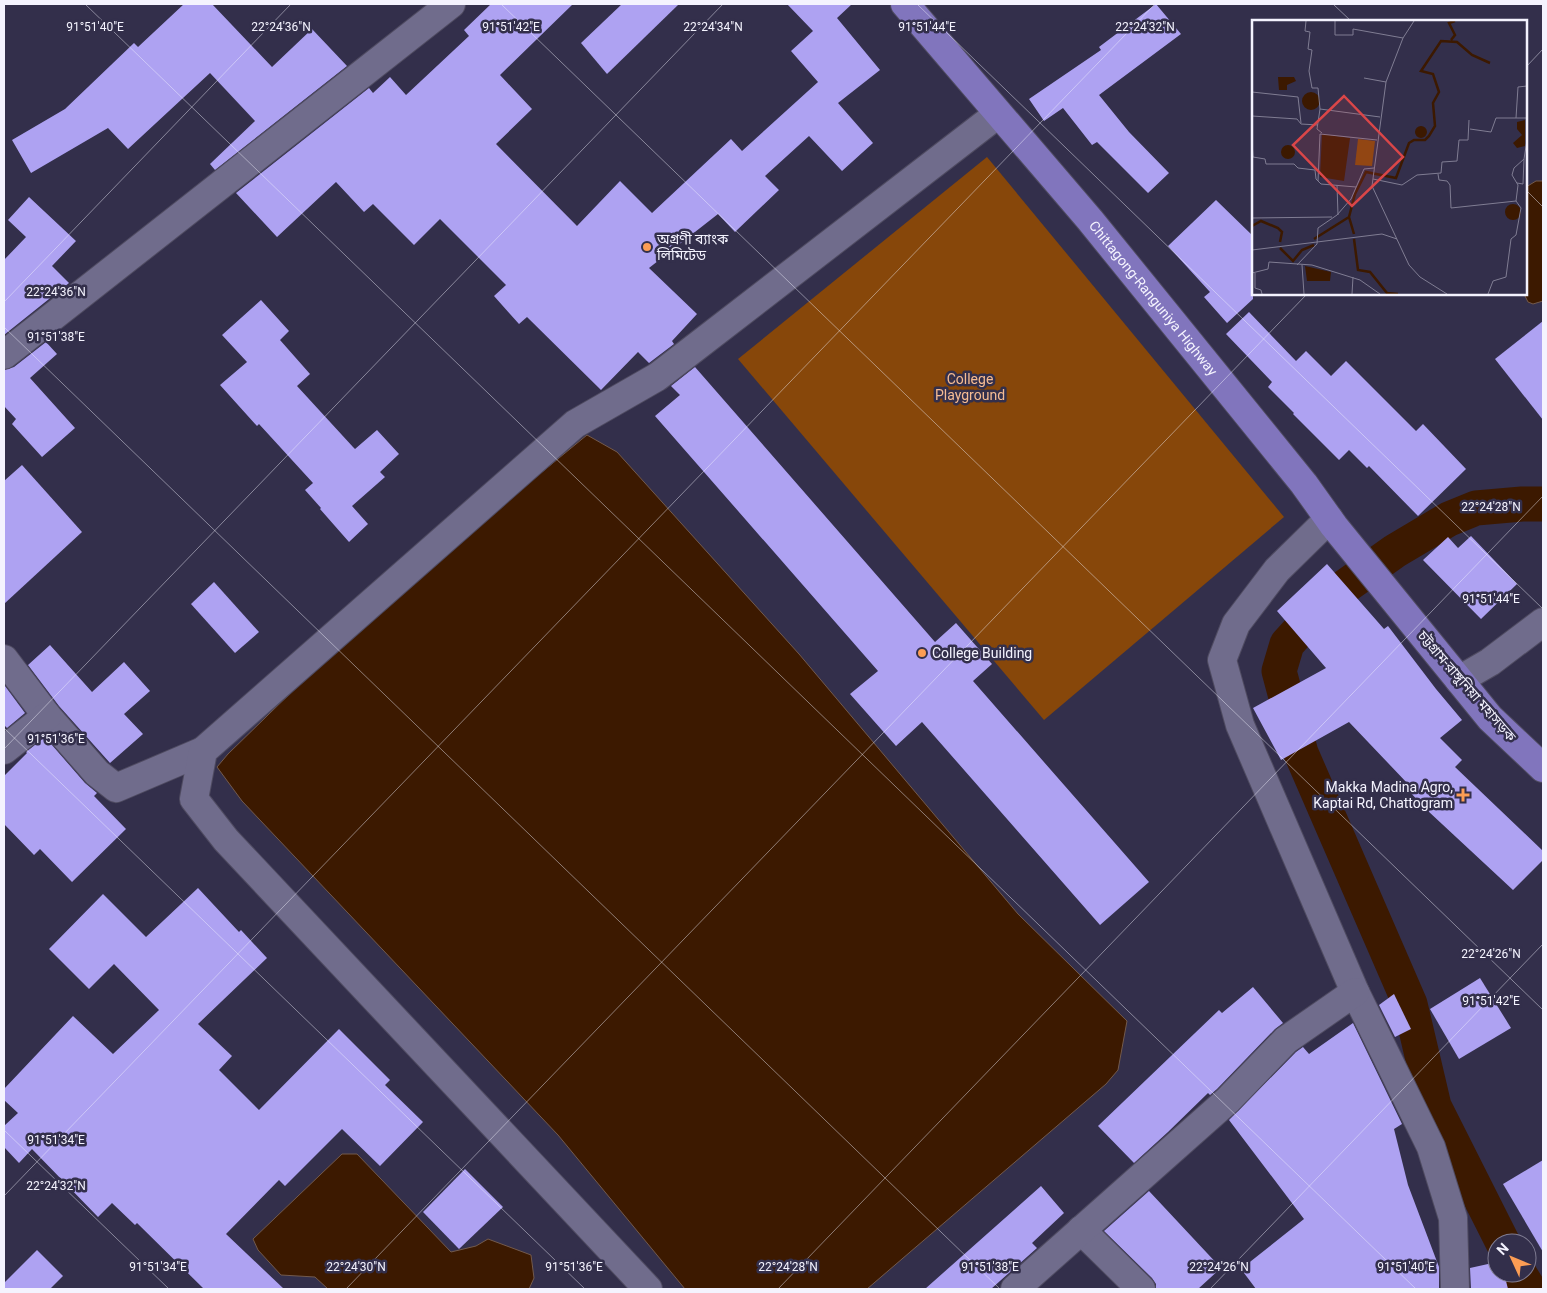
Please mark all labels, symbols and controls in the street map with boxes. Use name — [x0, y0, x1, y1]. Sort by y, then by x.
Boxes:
text: 91°51'40"E — [66, 20, 124, 34]
text: 22°24'36"N — [251, 20, 311, 34]
text: 91°51'42"E — [482, 20, 540, 34]
text: 22°24'34"N — [683, 20, 743, 34]
text: 91°51'44"E — [898, 20, 956, 34]
text: 22°24'32"N — [1115, 20, 1175, 34]
inset map — [1252, 20, 1527, 295]
street label: Chittagong-Ranguniya Highway — [1086, 218, 1221, 379]
place label: অগ্রণী ব্যাংক লিমিটেড — [656, 231, 729, 263]
marker: অগ্রণী ব্যাংক লিমিটেড — [641, 241, 653, 253]
text: 22°24'36"N — [26, 285, 86, 299]
text: 91°51'38"E — [27, 330, 85, 344]
park label: College Playground — [935, 371, 1005, 403]
text: 22°24'28"N — [1461, 500, 1521, 514]
text: 91°51'44"E — [1462, 592, 1520, 606]
street label: চট্টগ্রাম-রাঙ্গুনিয়া মহাসড়ক — [1414, 627, 1520, 745]
place label: College Building — [932, 645, 1032, 661]
marker: College Building — [916, 647, 928, 659]
text: 91°51'36"E — [27, 732, 85, 746]
place label: Makka Madina Agro, Kaptai Rd, Chattogram — [1313, 779, 1453, 811]
marker: Makka Madina Agro, Kaptai Rd, Chattogram — [1457, 789, 1469, 801]
text: 22°24'26"N — [1461, 947, 1521, 961]
text: 91°51'42"E — [1462, 994, 1520, 1008]
text: 91°51'34"E — [27, 1133, 85, 1147]
text: 22°24'32"N — [26, 1179, 86, 1193]
north arrow — [1487, 1233, 1537, 1283]
text: N — [1493, 1240, 1512, 1258]
text: 91°51'34"E — [129, 1260, 187, 1274]
text: 22°24'30"N — [326, 1260, 386, 1274]
text: 91°51'36"E — [545, 1260, 603, 1274]
text: 22°24'28"N — [758, 1260, 818, 1274]
text: 91°51'38"E — [961, 1260, 1019, 1274]
text: 22°24'26"N — [1189, 1260, 1249, 1274]
text: 91°51'40"E — [1377, 1260, 1435, 1274]

